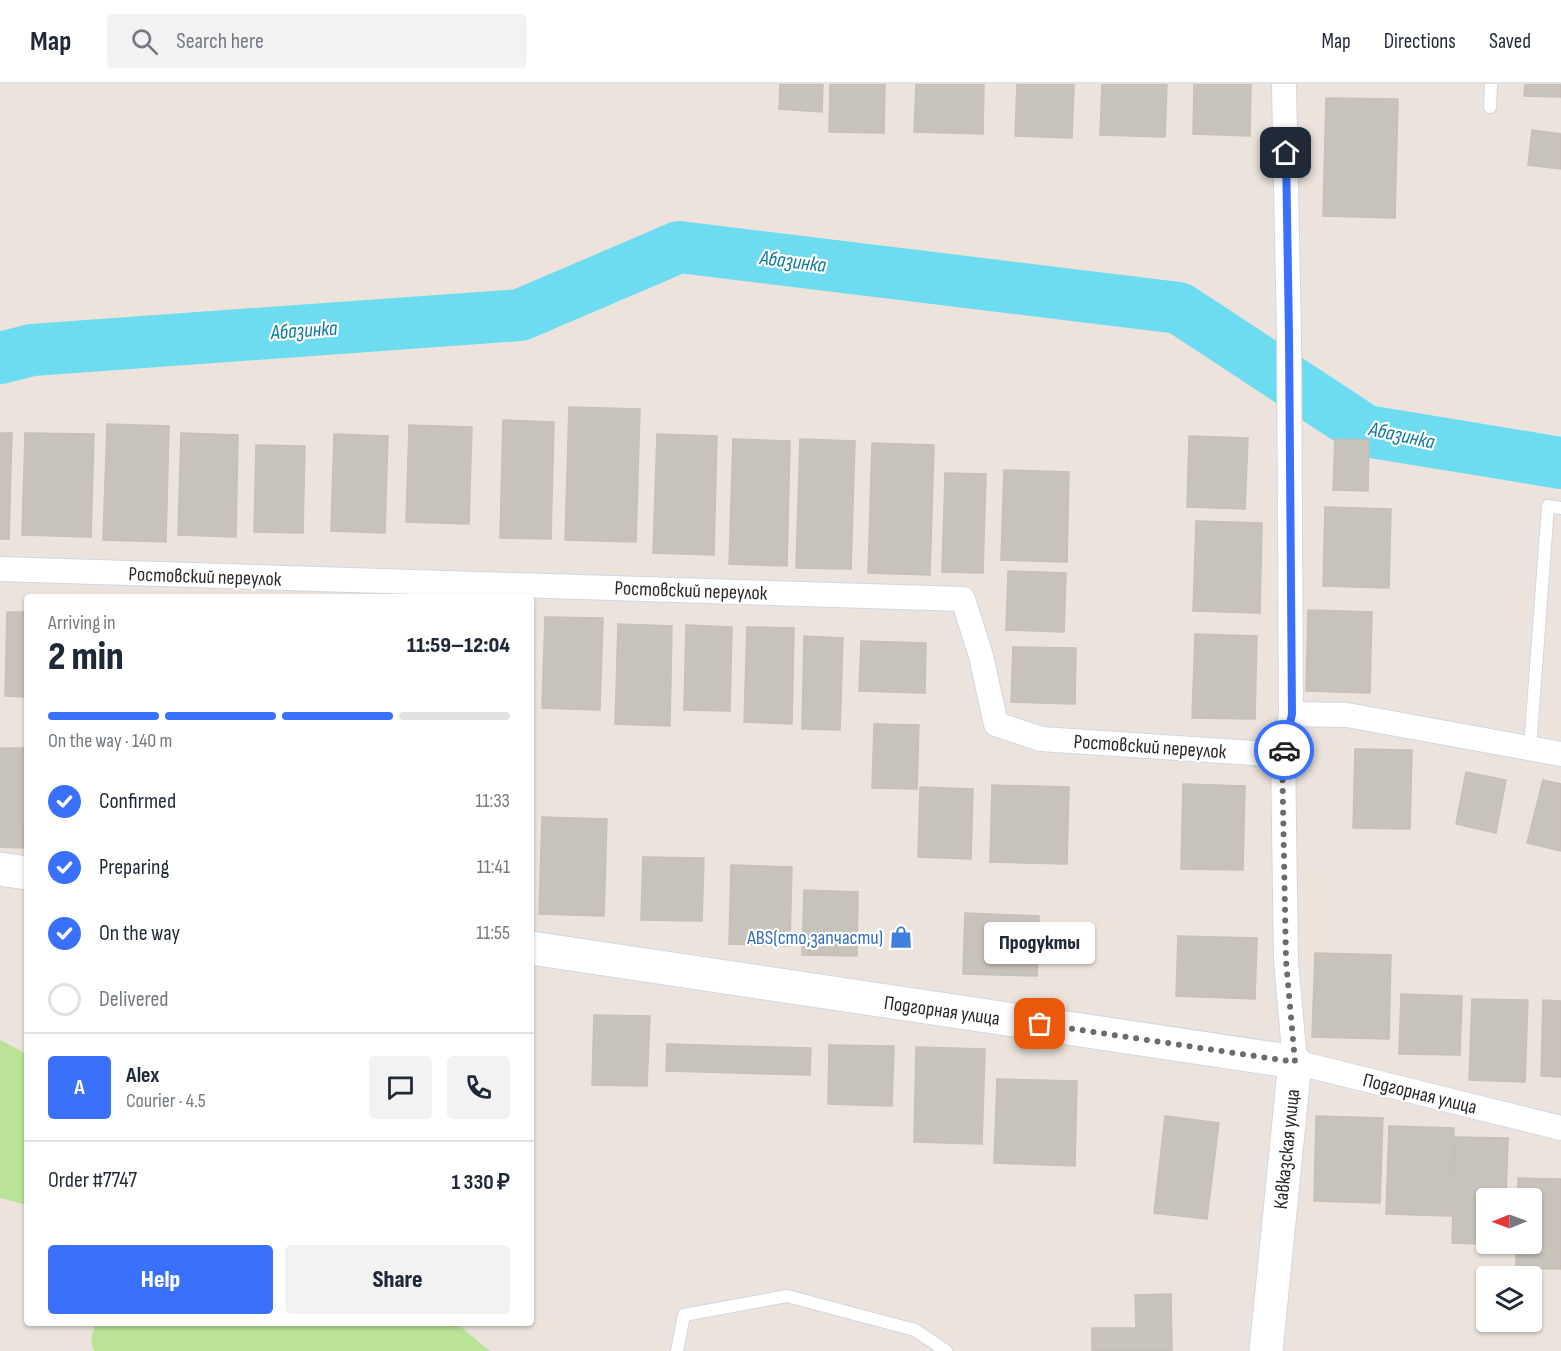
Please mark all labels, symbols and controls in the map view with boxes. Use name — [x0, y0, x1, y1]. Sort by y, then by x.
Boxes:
search box — [107, 14, 527, 68]
text: Map — [30, 25, 71, 58]
icon: search — [128, 25, 161, 58]
text: Search here — [176, 28, 264, 55]
text: Map — [1321, 29, 1351, 54]
text: Directions — [1384, 29, 1456, 54]
text: Saved — [1489, 29, 1531, 54]
pin — [1260, 127, 1311, 178]
icon: home — [1269, 136, 1302, 169]
water label: Абазинка — [757, 245, 828, 278]
water label: Абазинка — [269, 316, 339, 345]
water label: Абазинка — [1366, 416, 1437, 455]
street label: Ростовский переулок — [128, 562, 282, 592]
street label: Ростовский переулок — [614, 576, 768, 606]
text: Arriving in — [48, 611, 116, 635]
text: 11:59–12:04 — [407, 632, 510, 659]
text: 2 min — [48, 634, 124, 681]
courier — [1254, 720, 1314, 780]
text: On the way · 140 m — [48, 729, 172, 753]
street label: Ростовский переулок — [1073, 730, 1227, 764]
icon: car — [1268, 734, 1301, 767]
icon: check — [48, 785, 81, 818]
text: Confirmed — [99, 788, 176, 815]
text: 11:33 — [475, 789, 510, 813]
icon: check — [48, 851, 81, 884]
text: Preparing — [99, 854, 169, 881]
text: 11:41 — [477, 855, 510, 879]
icon: check — [48, 917, 81, 950]
text: On the way — [99, 920, 180, 947]
text: 11:55 — [476, 921, 510, 945]
callout: Продукты — [984, 922, 1096, 964]
shop icon: ABS(сто,запчасти) — [888, 924, 914, 950]
place label: ABS(сто,запчасти) — [746, 926, 883, 950]
text: Продукты — [999, 931, 1080, 955]
text: Delivered — [99, 986, 168, 1013]
street label: Подгорная улица — [882, 991, 1001, 1031]
pin — [1014, 998, 1065, 1049]
icon: bag — [1023, 1007, 1056, 1040]
button: chat — [369, 1056, 432, 1119]
button: phone — [447, 1056, 510, 1119]
text: Alex — [126, 1062, 159, 1089]
street label: Подгорная улица — [1360, 1068, 1479, 1120]
text: A — [74, 1074, 85, 1101]
street label: Кавказская улица — [1269, 1088, 1305, 1210]
text: Courier · 4.5 — [126, 1089, 206, 1113]
text: Order #7747 — [48, 1167, 137, 1194]
text: 1 330 ₽ — [452, 1169, 510, 1196]
north arrow — [1476, 1188, 1542, 1254]
map controls — [1476, 1188, 1542, 1332]
button: Help — [48, 1245, 273, 1314]
button: Share — [285, 1245, 510, 1314]
button: layers — [1476, 1266, 1542, 1332]

